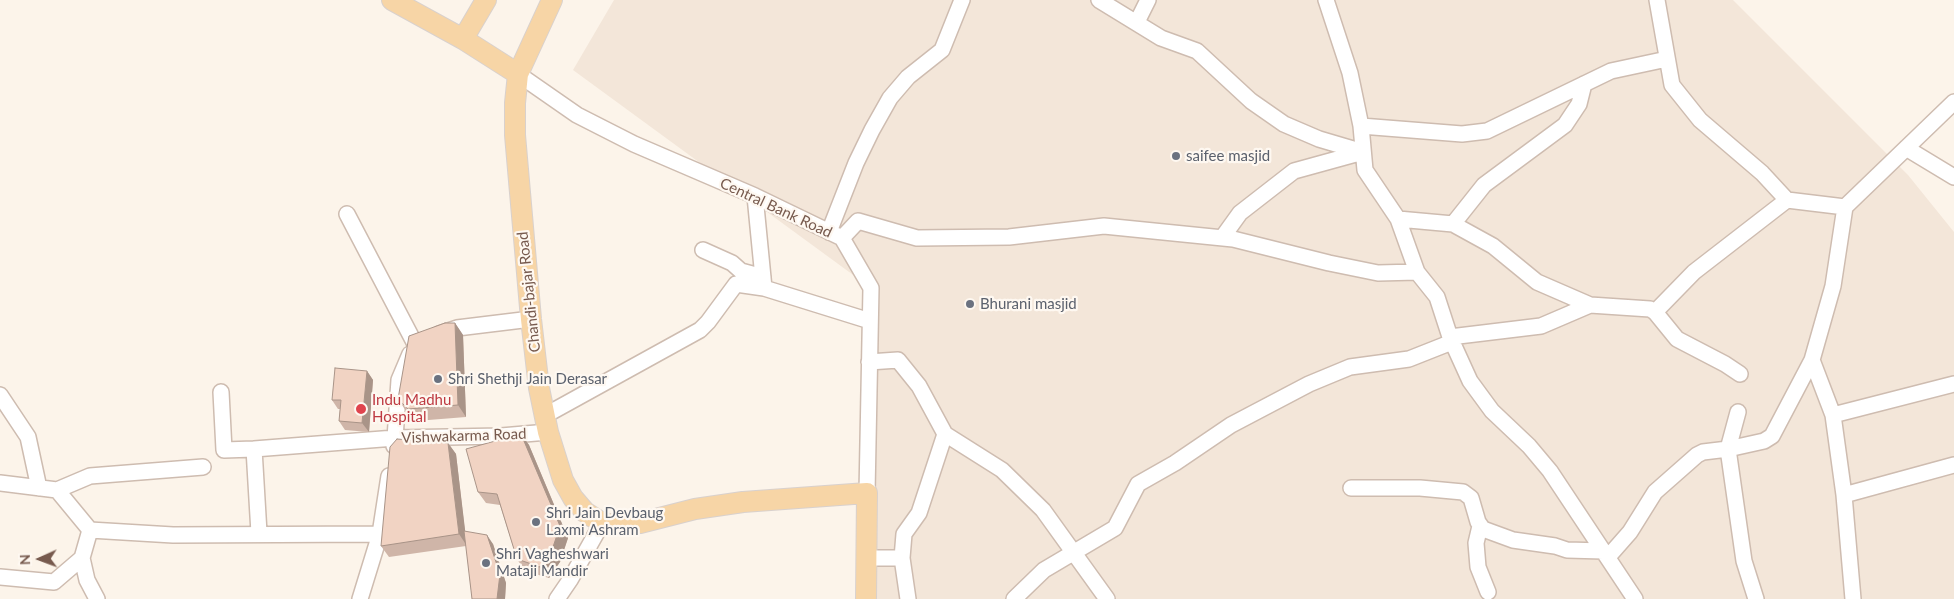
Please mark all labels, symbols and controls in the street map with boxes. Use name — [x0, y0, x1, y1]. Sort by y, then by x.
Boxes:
place label: saifee masjid — [1186, 147, 1270, 165]
marker: saifee masjid — [1170, 150, 1182, 162]
street label: Central Bank Road — [717, 174, 835, 242]
street label: Chandi-bajar Road — [514, 231, 544, 353]
place label: Bhurani masjid — [980, 295, 1077, 313]
marker: Bhurani masjid — [964, 298, 976, 310]
place label: Shri Shethji Jain Derasar — [448, 370, 607, 388]
marker: Shri Shethji Jain Derasar — [432, 373, 444, 385]
place label: Indu Madhu Hospital — [372, 391, 451, 426]
marker: Indu Madhu Hospital — [354, 402, 368, 416]
street label: Vishwakarma Road — [401, 425, 527, 447]
place label: Shri Jain Devbaug Laxmi Ashram — [546, 504, 663, 539]
marker: Shri Jain Devbaug Laxmi Ashram — [530, 516, 542, 528]
north arrow — [15, 534, 65, 584]
place label: Shri Vagheshwari Mataji Mandir — [496, 545, 609, 580]
text: N — [16, 554, 33, 565]
marker: Shri Vagheshwari Mataji Mandir — [480, 557, 492, 569]

